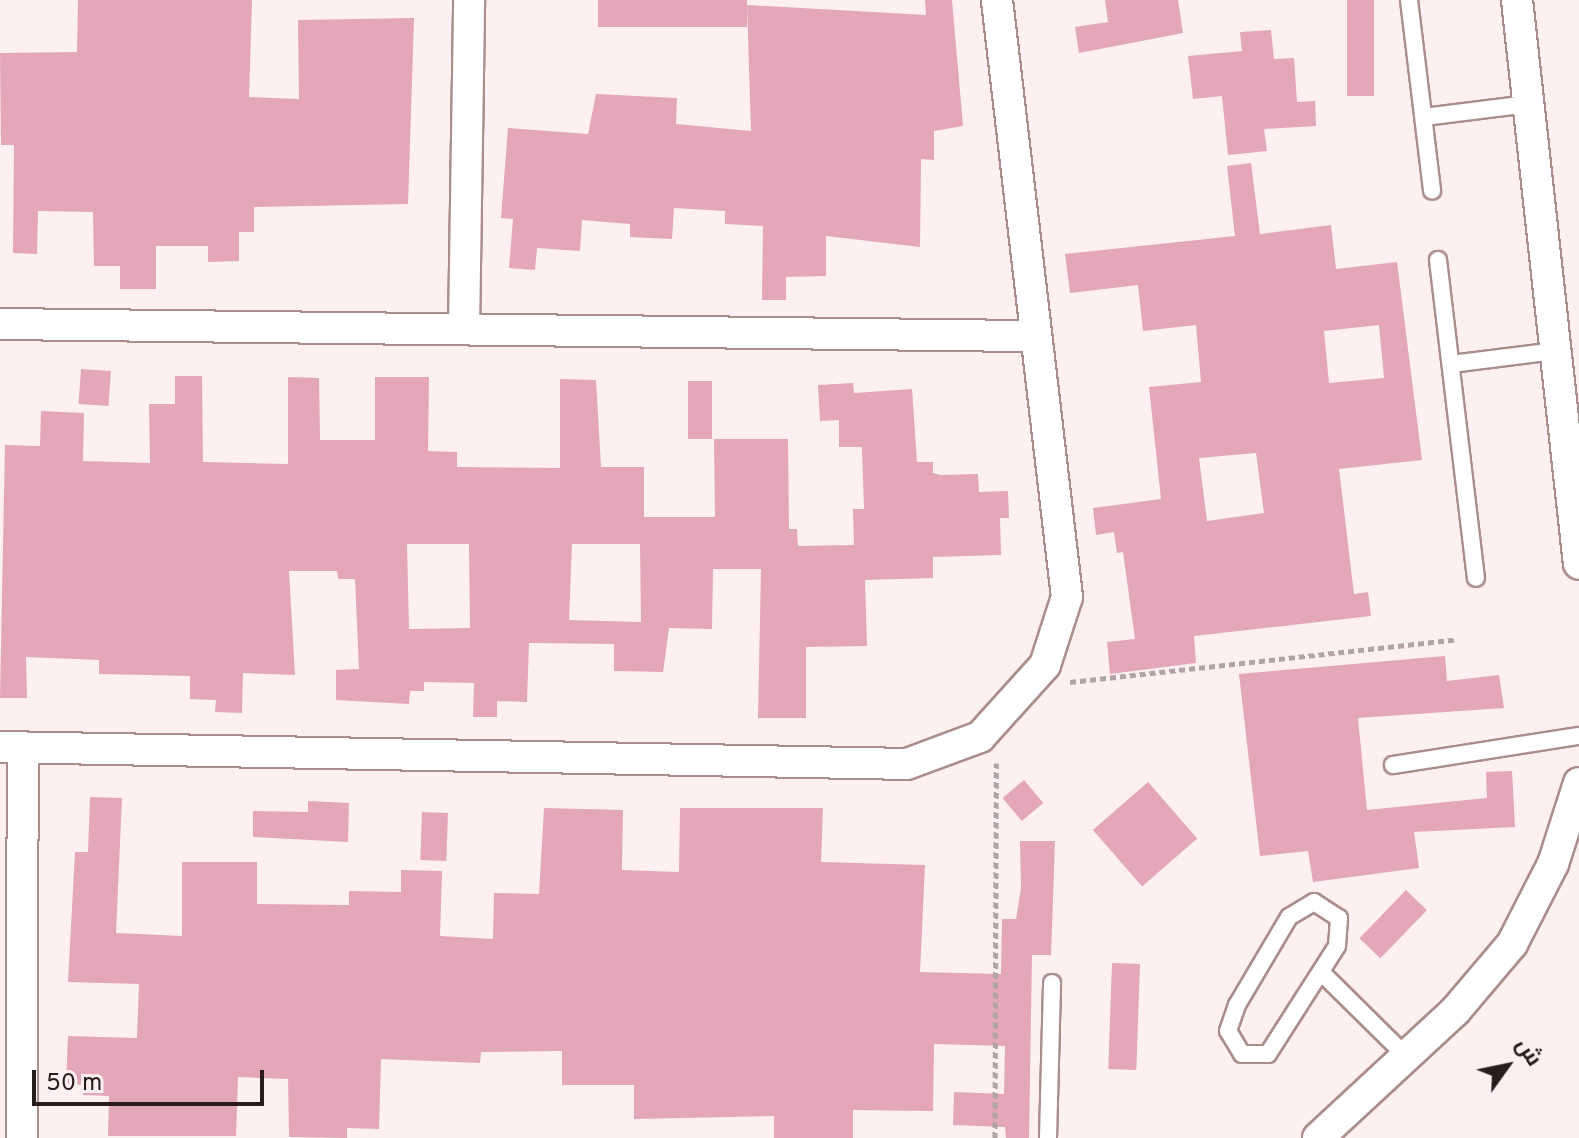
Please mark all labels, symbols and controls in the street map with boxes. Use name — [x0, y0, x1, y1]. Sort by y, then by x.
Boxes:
north arrow — [1467, 1026, 1547, 1106]
text: ش — [1509, 1033, 1547, 1072]
scale bar — [36, 1054, 268, 1104]
text: 50 m — [46, 1069, 102, 1099]

